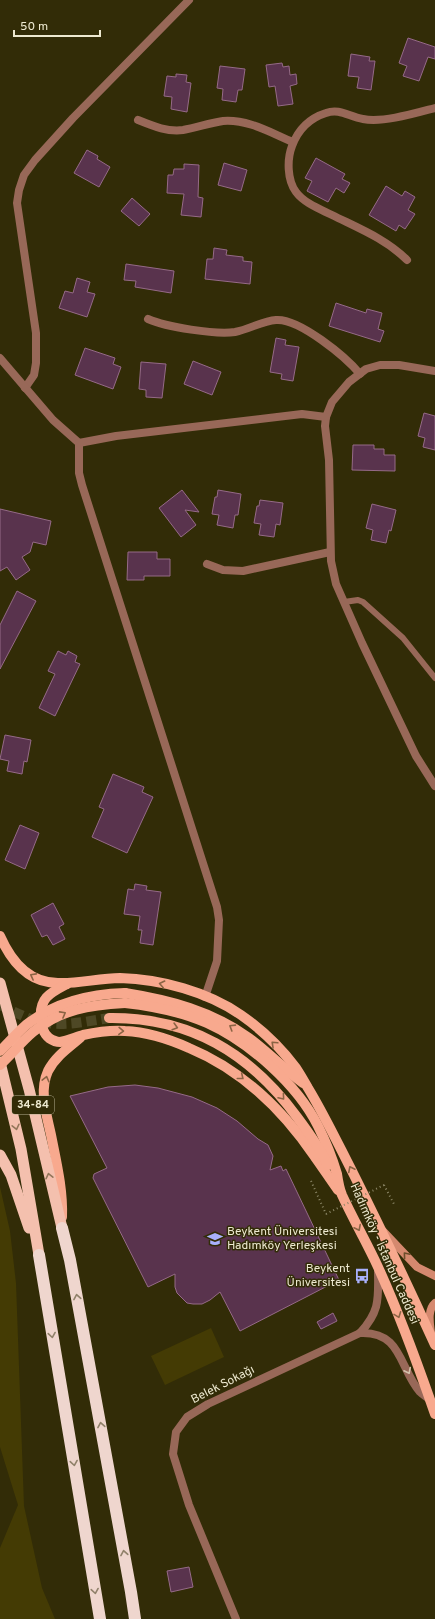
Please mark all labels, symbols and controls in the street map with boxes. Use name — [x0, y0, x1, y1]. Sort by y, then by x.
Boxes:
scale bar — [14, 12, 100, 38]
text: 50 m — [20, 19, 48, 35]
one-way arrow — [30, 973, 37, 980]
one-way arrow — [159, 980, 165, 988]
one-way arrow — [59, 1012, 66, 1019]
one-way arrow — [172, 1022, 179, 1031]
one-way arrow — [229, 1024, 236, 1032]
one-way arrow — [118, 1027, 124, 1035]
one-way arrow — [271, 1041, 279, 1049]
one-way arrow — [236, 1072, 244, 1079]
one-way arrow — [41, 1076, 50, 1083]
one-way arrow — [278, 1093, 285, 1100]
road number: 34-84 — [12, 1096, 54, 1114]
one-way arrow — [11, 1124, 19, 1131]
one-way arrow — [348, 1165, 355, 1173]
one-way arrow — [46, 1173, 54, 1179]
street label: Hadımköy - İstanbul Caddesi — [346, 1181, 422, 1327]
one-way arrow — [353, 1223, 361, 1231]
place label: Beykent Üniversitesi Hadımköy Yerleşkesi — [227, 1224, 337, 1254]
school or university icon: Beykent Üniversitesi Hadımköy Yerleşkesi — [206, 1230, 224, 1248]
one-way arrow — [403, 1253, 410, 1260]
place label: Beykent Üniversitesi — [287, 1261, 350, 1291]
bus stop icon: Beykent Üniversitesi — [353, 1267, 371, 1285]
one-way arrow — [74, 1294, 82, 1301]
one-way arrow — [393, 1312, 401, 1319]
one-way arrow — [47, 1332, 56, 1338]
street label: Belek Sokağı — [188, 1362, 258, 1408]
one-way arrow — [403, 1366, 410, 1374]
one-way arrow — [97, 1422, 105, 1428]
one-way arrow — [69, 1460, 78, 1466]
one-way arrow — [120, 1550, 129, 1556]
one-way arrow — [90, 1588, 99, 1594]

